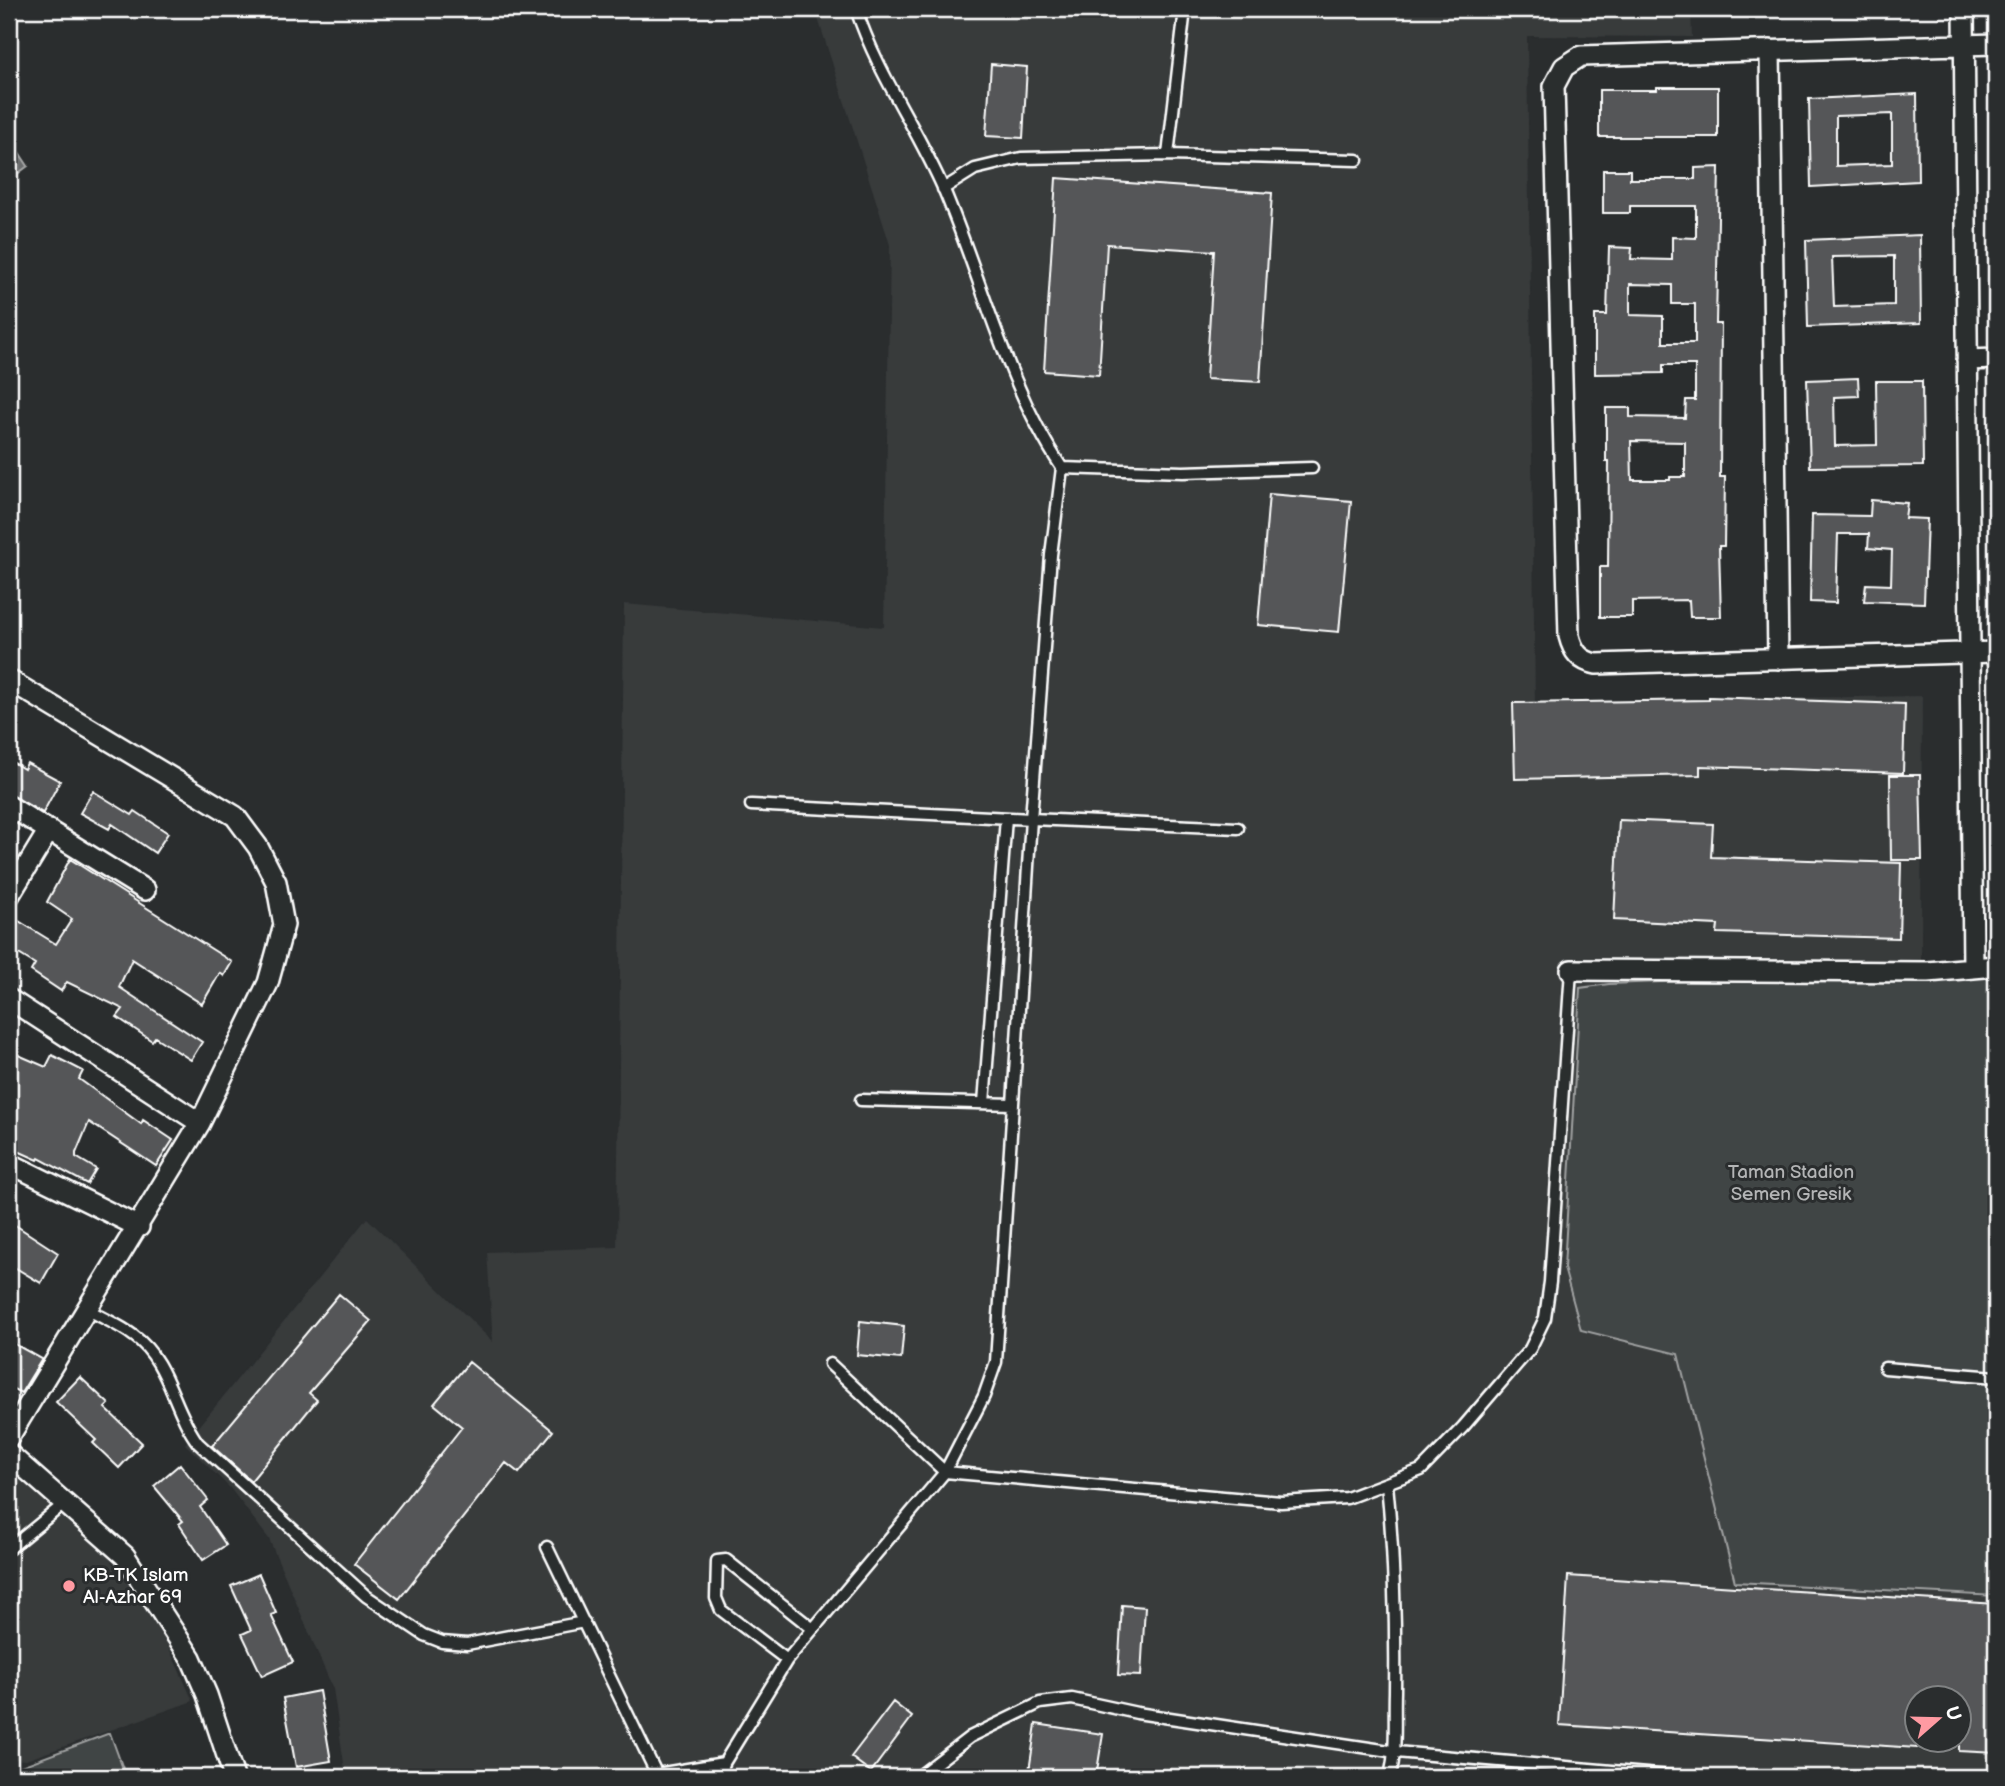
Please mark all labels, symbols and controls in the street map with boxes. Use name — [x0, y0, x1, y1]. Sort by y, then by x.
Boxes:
park label: Taman Stadion Semen Gresik — [1728, 1161, 1854, 1206]
place label: KB-TK Islam Al-Azhar 69 — [83, 1564, 188, 1609]
marker: KB-TK Islam Al-Azhar 69 — [61, 1578, 77, 1594]
north arrow — [1904, 1684, 1974, 1754]
text: U — [1939, 1703, 1966, 1724]

